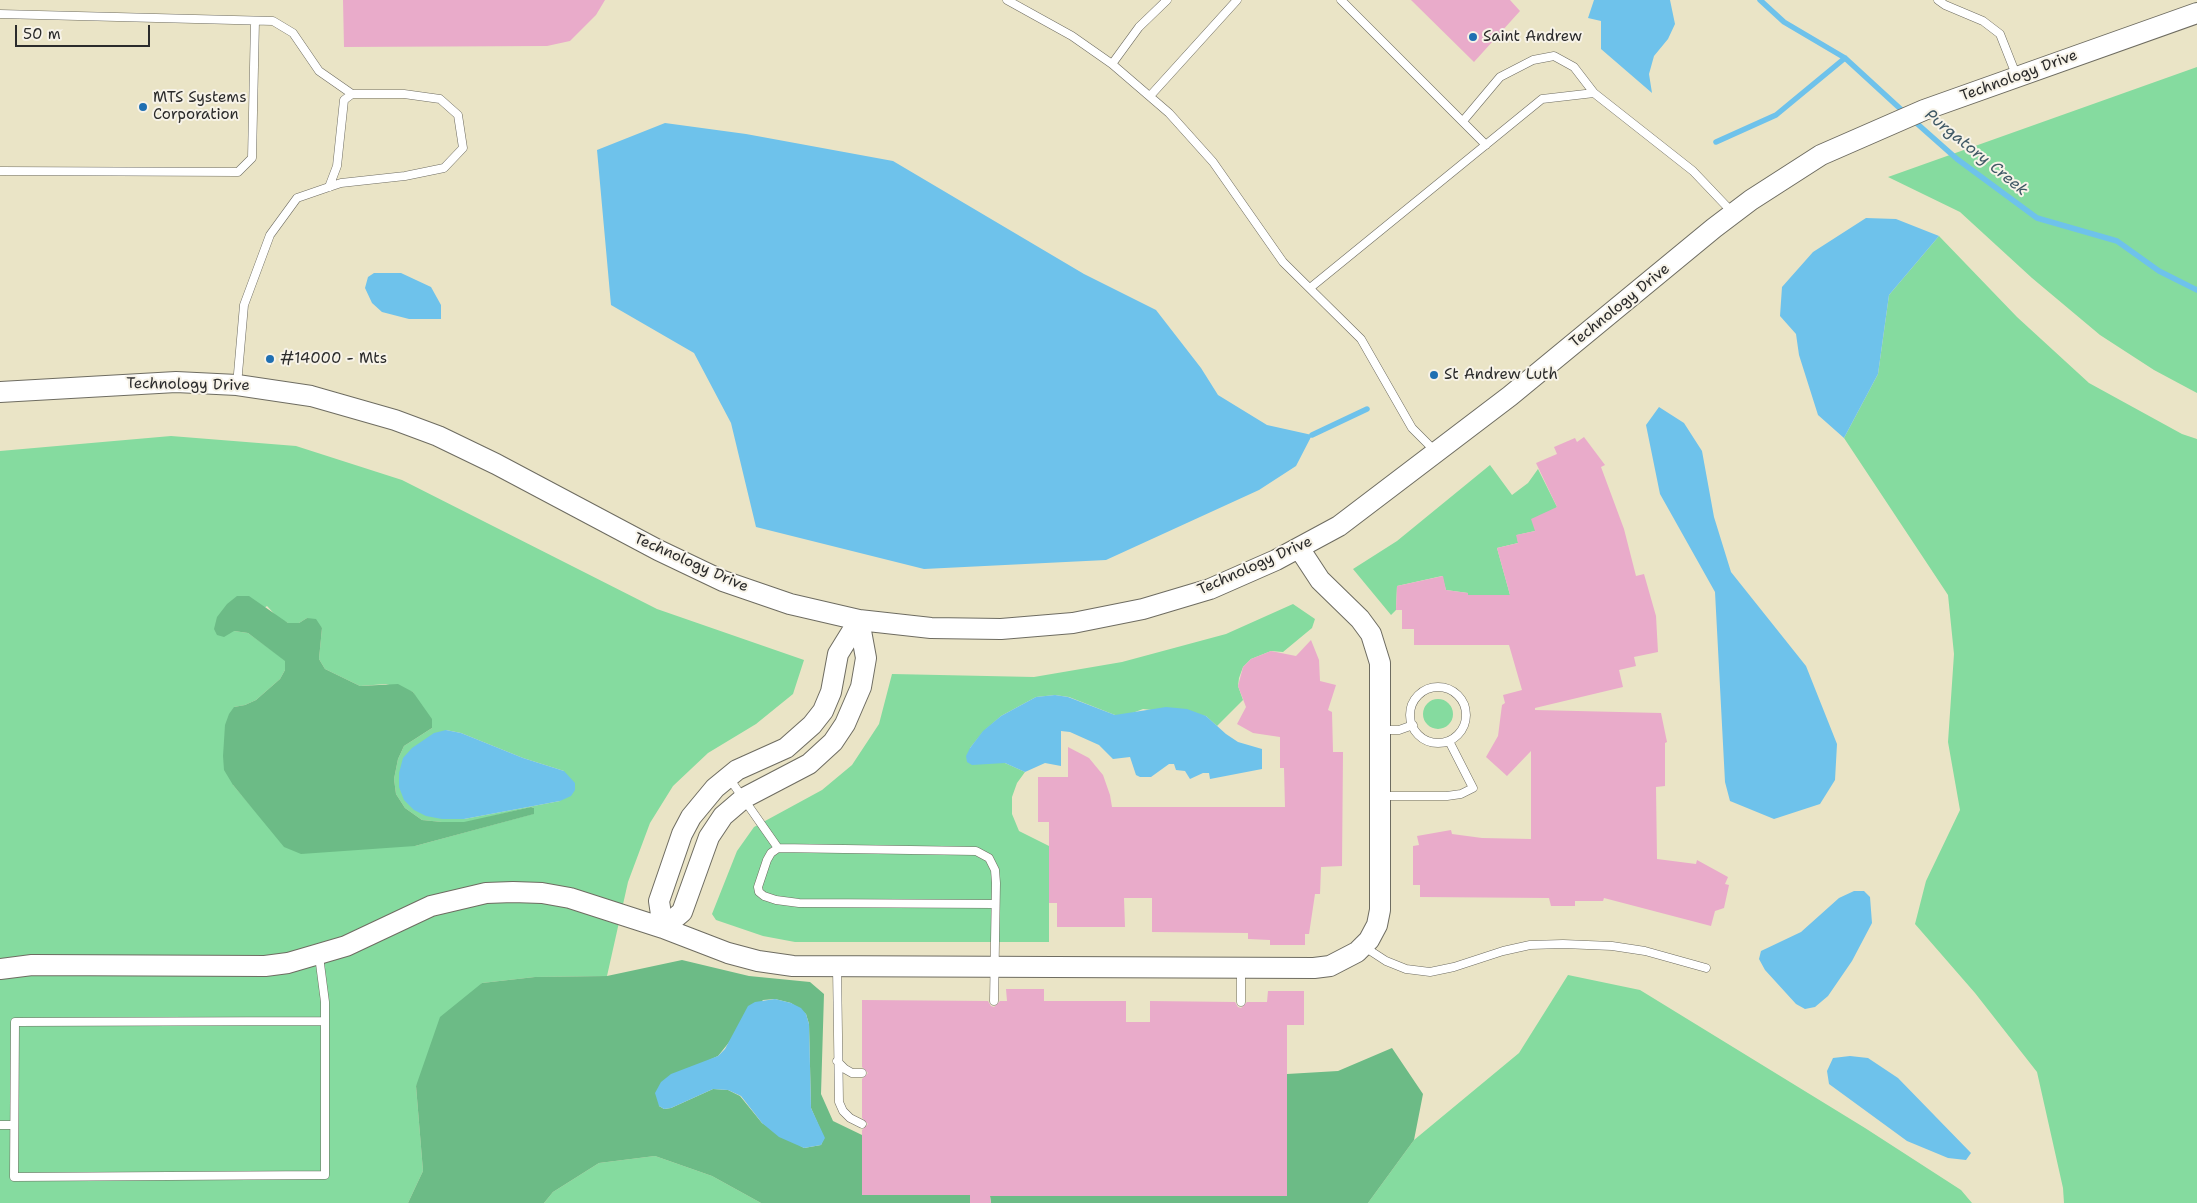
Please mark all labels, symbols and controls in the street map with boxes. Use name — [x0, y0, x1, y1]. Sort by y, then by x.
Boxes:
scale bar — [18, 15, 152, 47]
text: 50 m — [23, 24, 61, 44]
place label: Saint Andrew — [1483, 28, 1582, 46]
marker: Saint Andrew — [1467, 31, 1479, 43]
street label: Technology Drive — [1958, 46, 2080, 106]
place label: MTS Systems Corporation — [153, 89, 247, 124]
marker: MTS Systems Corporation — [137, 101, 149, 113]
water label: Purgatory Creek — [1921, 106, 2031, 200]
street label: Technology Drive — [1566, 260, 1674, 352]
place label: #14000 - Mts — [280, 350, 387, 368]
marker: #14000 - Mts — [264, 353, 276, 365]
place label: St Andrew Luth — [1444, 366, 1558, 384]
marker: St Andrew Luth — [1428, 369, 1440, 381]
street label: Technology Drive — [126, 375, 250, 395]
street label: Technology Drive — [631, 530, 751, 596]
street label: Technology Drive — [1195, 533, 1315, 599]

